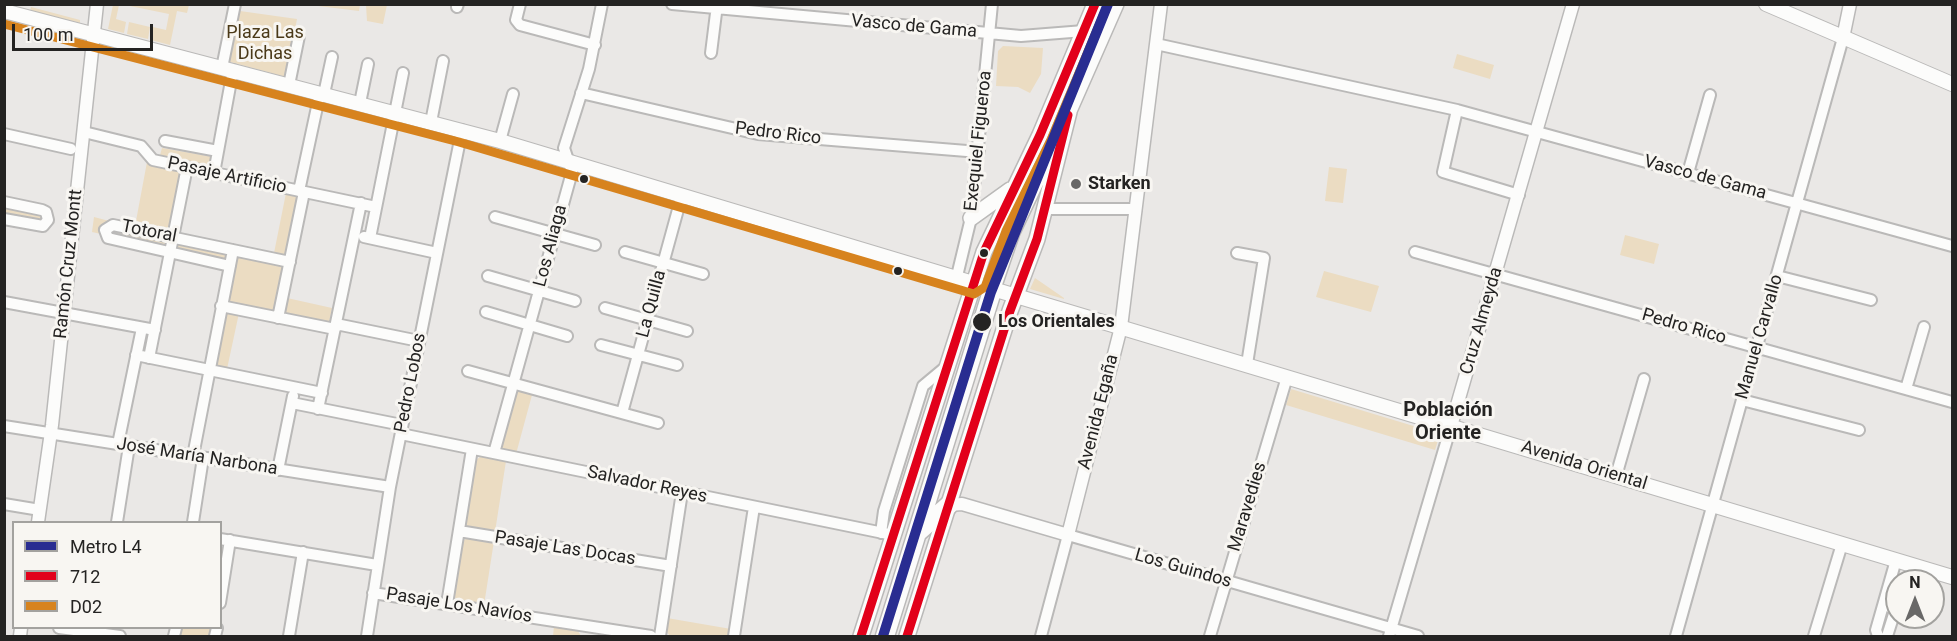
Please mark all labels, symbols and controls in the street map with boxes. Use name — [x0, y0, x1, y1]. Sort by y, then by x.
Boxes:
street label: Vasco de Gama — [850, 11, 978, 43]
scale bar — [15, 12, 156, 50]
park label: Plaza Las Dichas — [226, 22, 304, 64]
text: 100 m — [23, 24, 74, 45]
street label: Exequiel Figueroa — [961, 70, 997, 212]
street label: Pedro Rico — [734, 118, 822, 150]
street label: Vasco de Gama — [1641, 151, 1769, 205]
street label: Pasaje Artificio — [166, 153, 288, 199]
unlabelled marker — [578, 173, 590, 185]
place label: Starken — [1088, 173, 1151, 195]
marker: Starken — [1069, 177, 1083, 191]
street label: Ramón Cruz Montt — [50, 188, 88, 340]
street label: Los Aliaga — [530, 203, 572, 289]
street label: Totoral — [119, 216, 179, 248]
unlabelled marker — [978, 247, 990, 259]
unlabelled marker — [892, 265, 904, 277]
street label: Cruz Almeyda — [1456, 265, 1508, 377]
street label: La Quilla — [633, 268, 671, 340]
street label: Manuel Carvallo — [1732, 272, 1788, 402]
street label: Pedro Rico — [1639, 305, 1729, 349]
marker: Los Orientales — [971, 311, 993, 333]
place label: Los Orientales — [998, 311, 1115, 333]
street label: Pedro Lobos — [391, 331, 431, 435]
street label: Avenida Egaña — [1074, 352, 1124, 472]
district label: Población Oriente — [1403, 399, 1493, 446]
street label: José María Narbona — [115, 434, 279, 480]
street label: Avenida Oriental — [1518, 437, 1650, 495]
street label: Maravedies — [1224, 460, 1272, 554]
street label: Salvador Reyes — [585, 462, 709, 508]
legend — [12, 521, 222, 629]
street label: Pasaje Las Docas — [493, 527, 637, 571]
text: Metro L4 — [70, 536, 142, 557]
street label: Los Guindos — [1132, 545, 1234, 593]
text: 712 — [70, 566, 100, 587]
north arrow — [1885, 569, 1945, 629]
text: N — [1909, 573, 1921, 592]
street label: Pasaje Los Navíos — [385, 584, 533, 628]
text: D02 — [70, 596, 102, 617]

